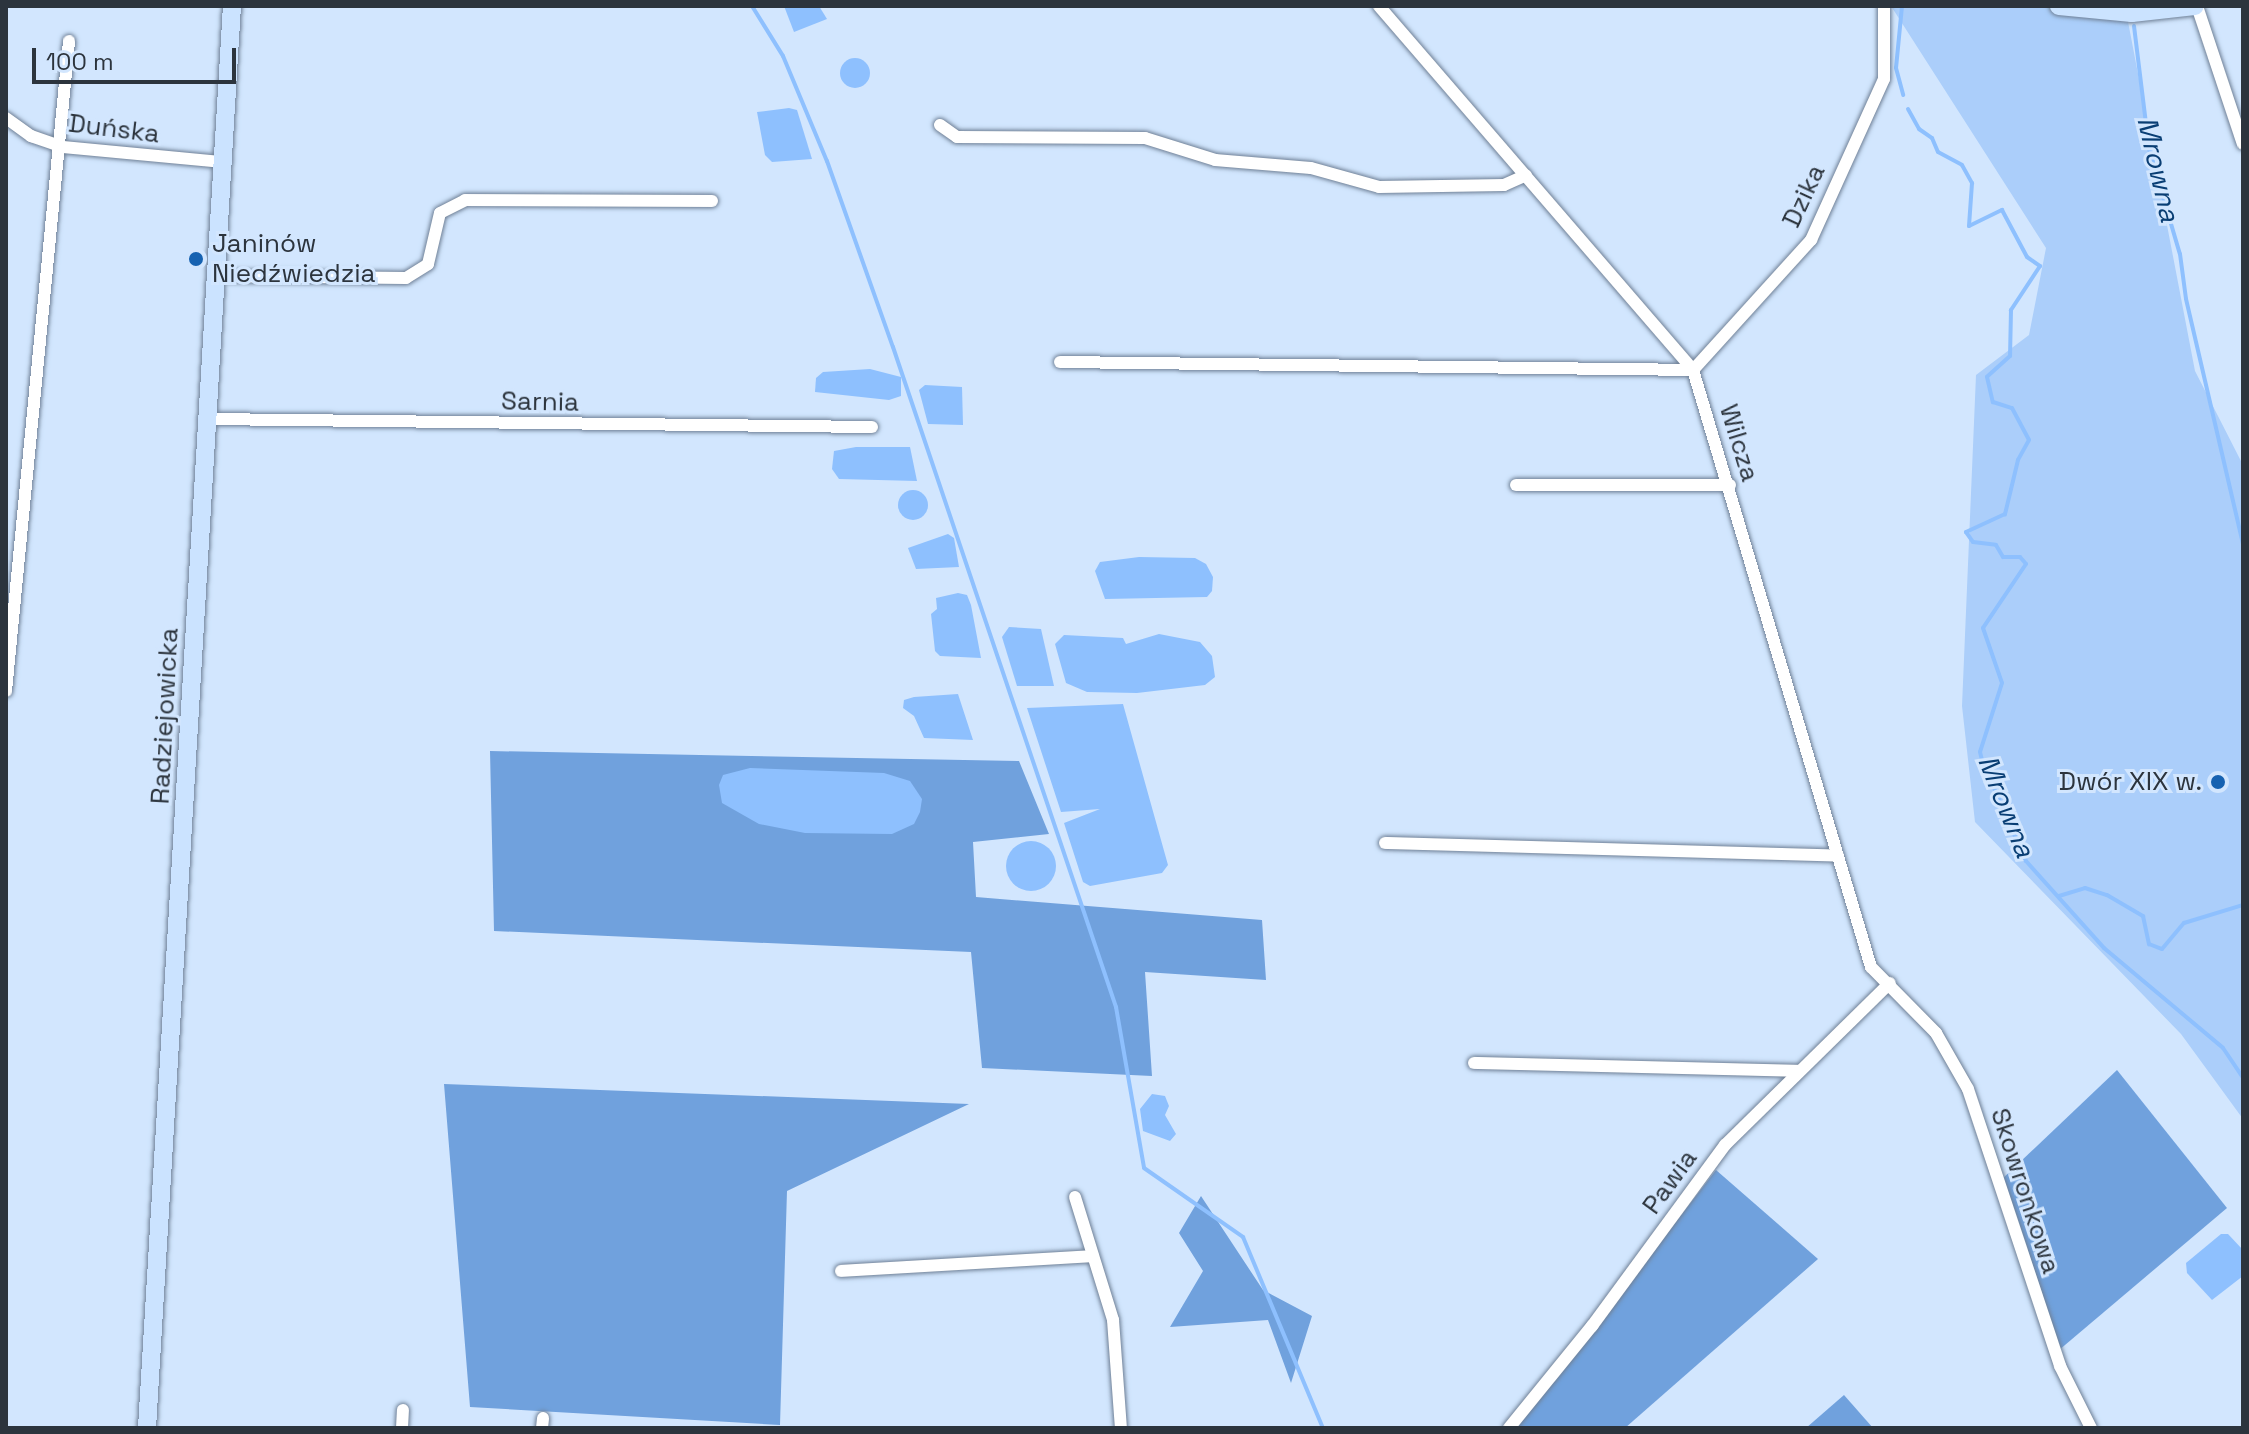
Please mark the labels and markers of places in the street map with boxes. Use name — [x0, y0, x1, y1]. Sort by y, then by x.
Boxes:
place label: Janinów Niedźwiedzia — [212, 228, 376, 290]
marker: Janinów Niedźwiedzia — [187, 250, 205, 268]
place label: Dwór XIX w. — [2059, 766, 2202, 798]
marker: Dwór XIX w. — [2209, 773, 2227, 791]

